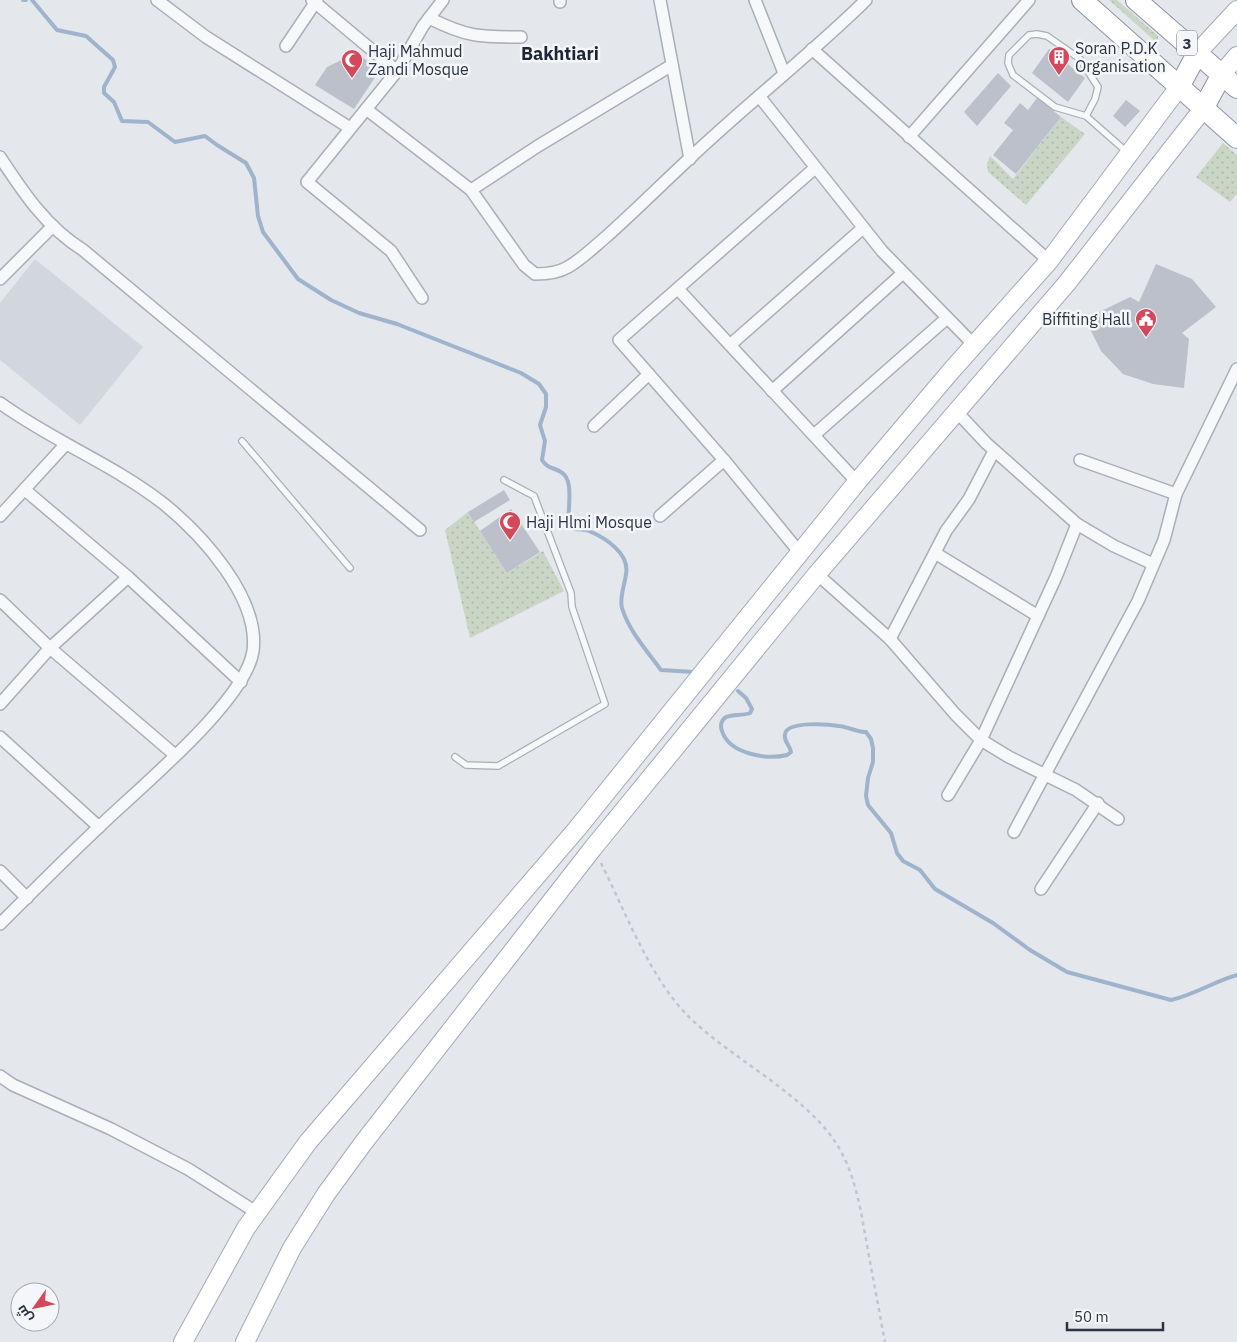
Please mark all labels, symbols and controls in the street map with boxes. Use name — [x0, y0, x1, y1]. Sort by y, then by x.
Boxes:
road number: 3 — [1177, 30, 1197, 56]
place label: Soran P.D.K Organisation — [1075, 38, 1166, 76]
place label: Haji Mahmud Zandi Mosque — [368, 41, 469, 79]
district label: Bakhtiari — [521, 42, 599, 65]
building icon: Soran P.D.K Organisation — [1047, 45, 1071, 76]
mosque icon: Haji Mahmud Zandi Mosque — [340, 48, 364, 79]
public building icon: Biffiting Hall — [1134, 307, 1158, 338]
place label: Biffiting Hall — [1042, 309, 1130, 329]
mosque icon: Haji Hlmi Mosque — [498, 510, 522, 541]
place label: Haji Hlmi Mosque — [526, 512, 652, 532]
north arrow — [10, 1282, 60, 1332]
scale bar — [1067, 1300, 1163, 1332]
text: ش — [12, 1302, 37, 1327]
text: 50 m — [1074, 1307, 1109, 1326]

